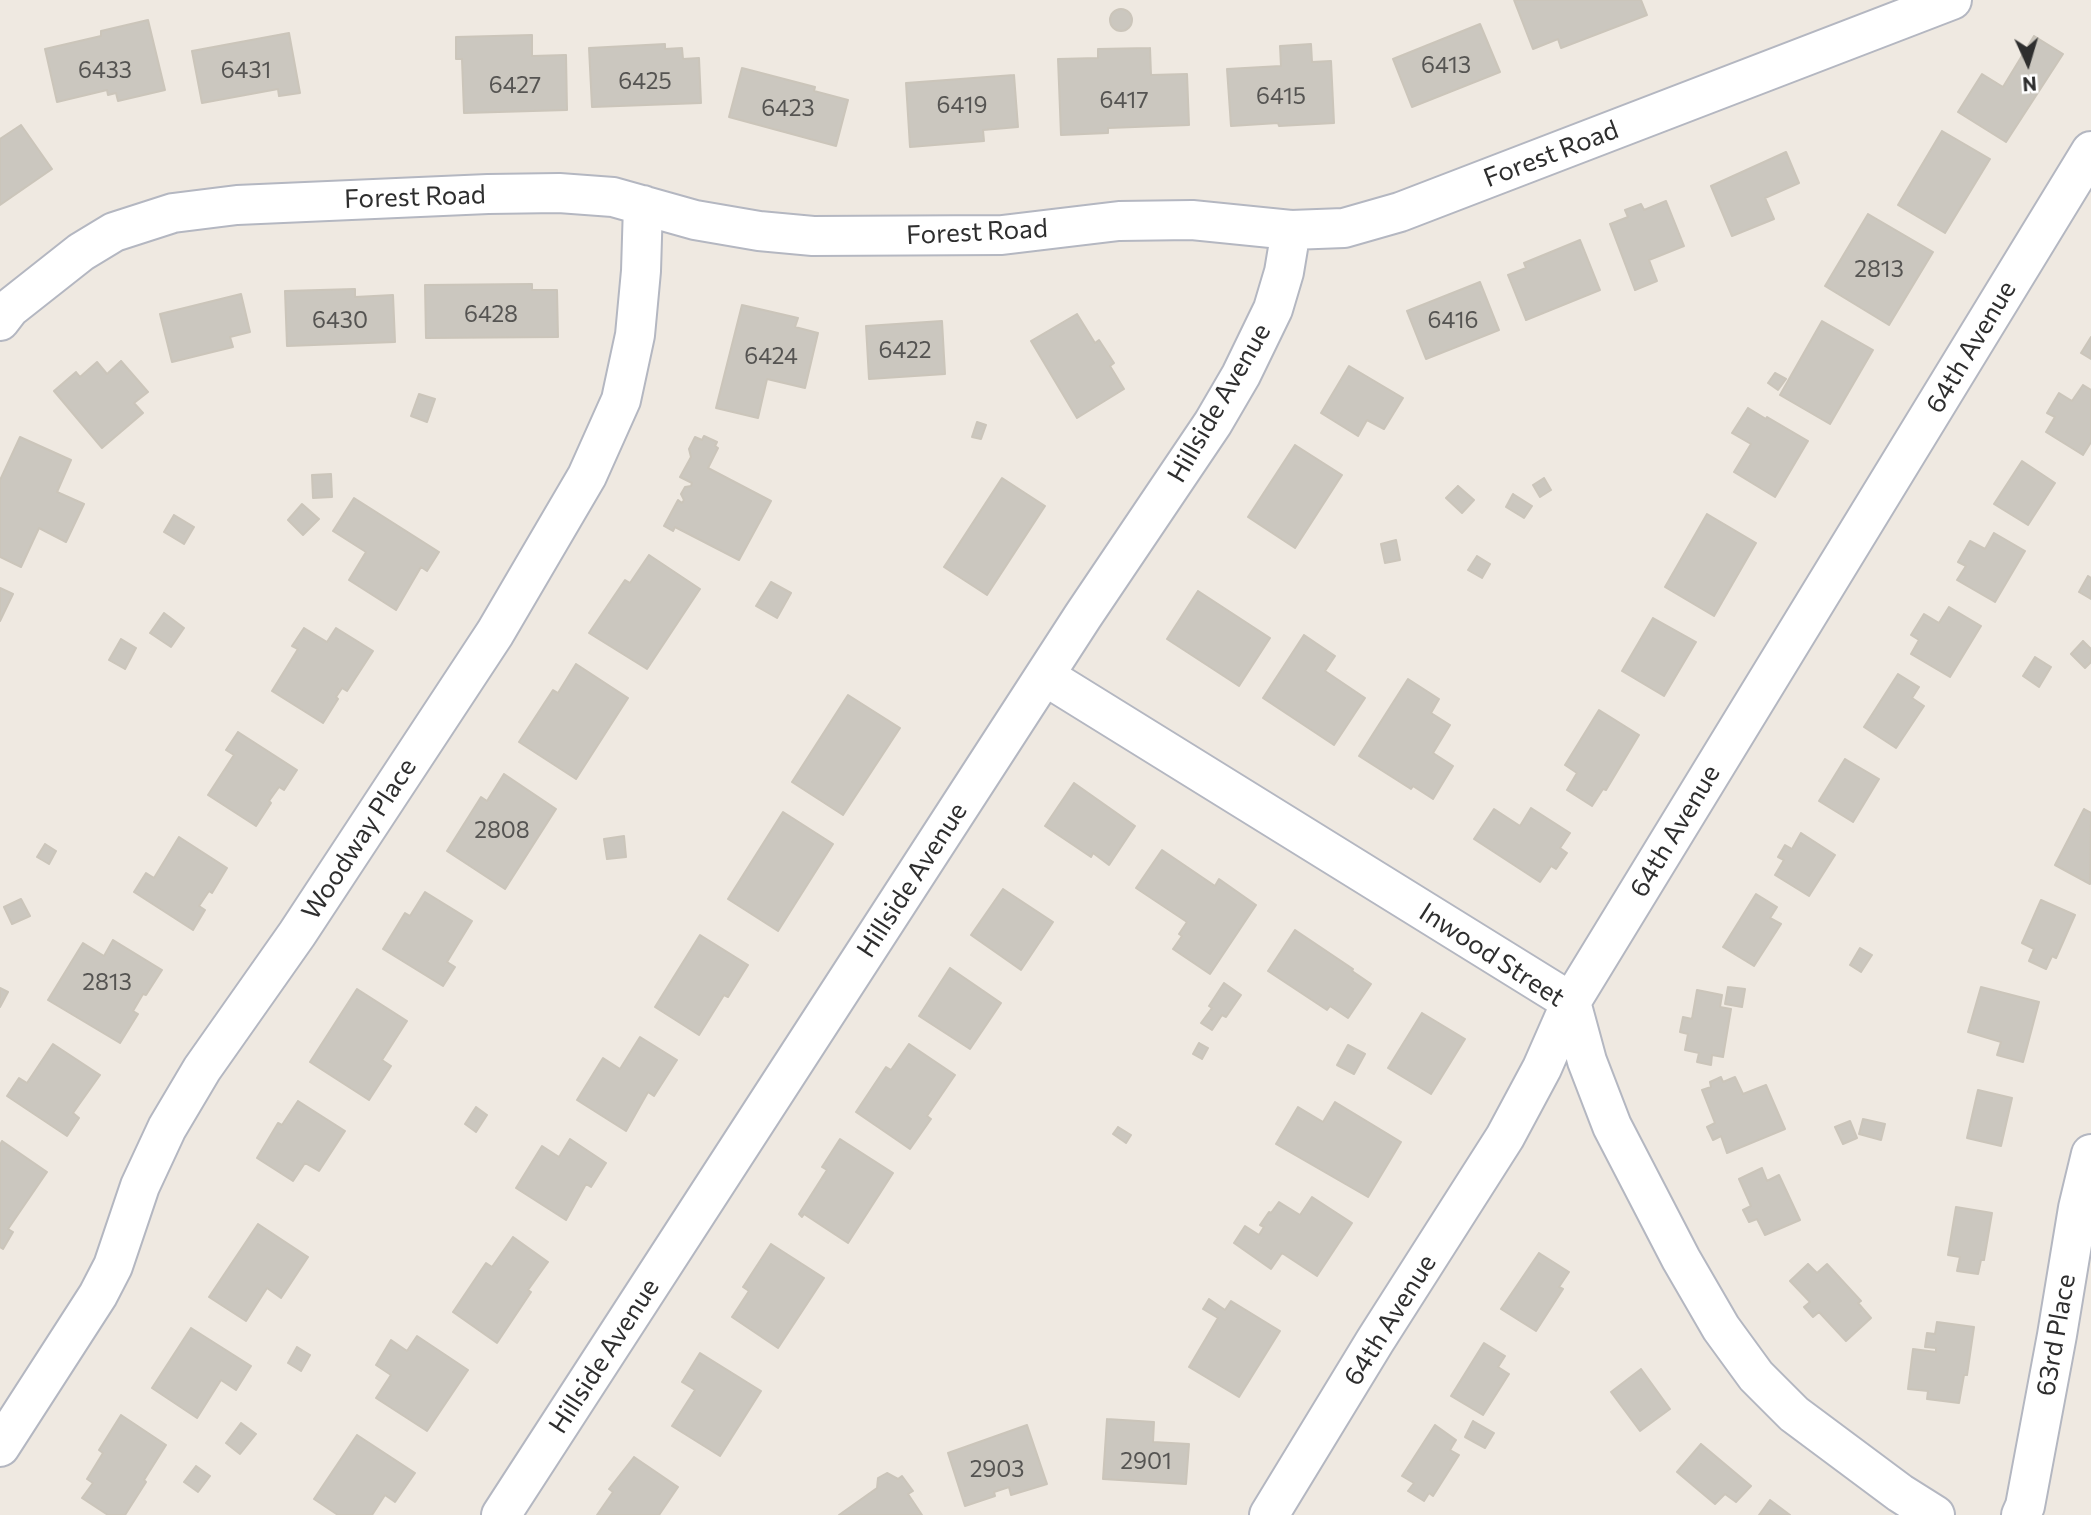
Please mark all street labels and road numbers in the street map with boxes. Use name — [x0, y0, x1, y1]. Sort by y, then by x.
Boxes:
street label: Forest Road — [1479, 114, 1623, 194]
street label: Forest Road — [344, 179, 486, 215]
street label: Forest Road — [905, 213, 1049, 251]
street label: 64th Avenue — [1919, 275, 2023, 419]
street label: Hillside Avenue — [1161, 318, 1277, 488]
street label: Woodway Place — [295, 752, 423, 926]
street label: 64th Avenue — [1623, 759, 1727, 903]
street label: Hillside Avenue — [850, 797, 974, 963]
street label: Inwood Street — [1414, 897, 1570, 1013]
street label: 64th Avenue — [1337, 1249, 1443, 1391]
street label: 63rd Place — [2030, 1271, 2082, 1399]
street label: Hillside Avenue — [542, 1273, 666, 1439]

